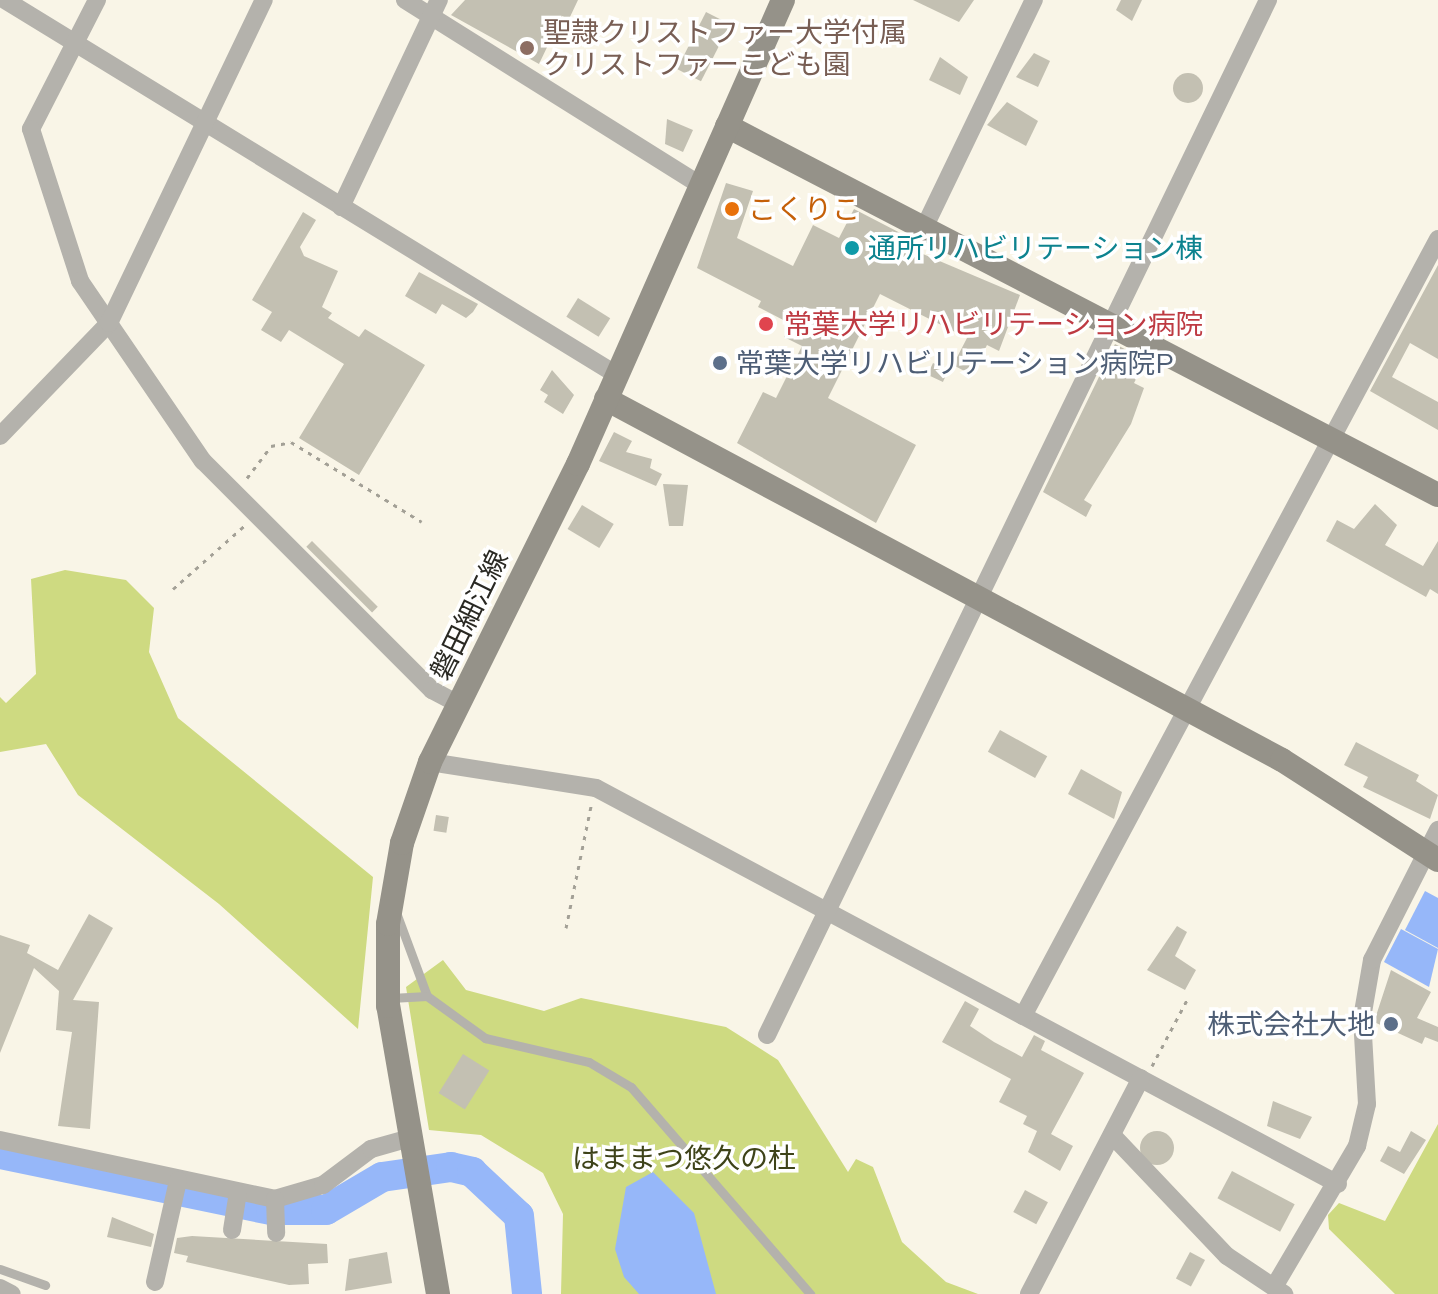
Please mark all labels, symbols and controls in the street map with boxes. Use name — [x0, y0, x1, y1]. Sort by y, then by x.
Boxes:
place label: 聖隷クリストファー大学付属 クリストファーこども園 — [543, 15, 907, 81]
marker: 聖隷クリストファー大学付属 クリストファーこども園 — [518, 39, 536, 57]
place label: こくりこ — [748, 192, 860, 226]
marker: こくりこ — [723, 200, 741, 218]
place label: 通所リハビリテーション棟 — [868, 231, 1204, 265]
marker: 通所リハビリテーション棟 — [843, 239, 861, 257]
place label: 常葉大学リハビリテーション病院 — [784, 307, 1204, 341]
marker: 常葉大学リハビリテーション病院 — [755, 313, 777, 335]
place label: 常葉大学リハビリテーション病院P — [736, 346, 1174, 380]
marker: 常葉大学リハビリテーション病院P — [711, 354, 729, 372]
street label: 磐田細江線 — [423, 545, 515, 685]
place label: 株式会社大地 — [1207, 1007, 1375, 1041]
marker: 株式会社大地 — [1382, 1015, 1400, 1033]
park label: はままつ悠久の杜 — [572, 1141, 796, 1175]

